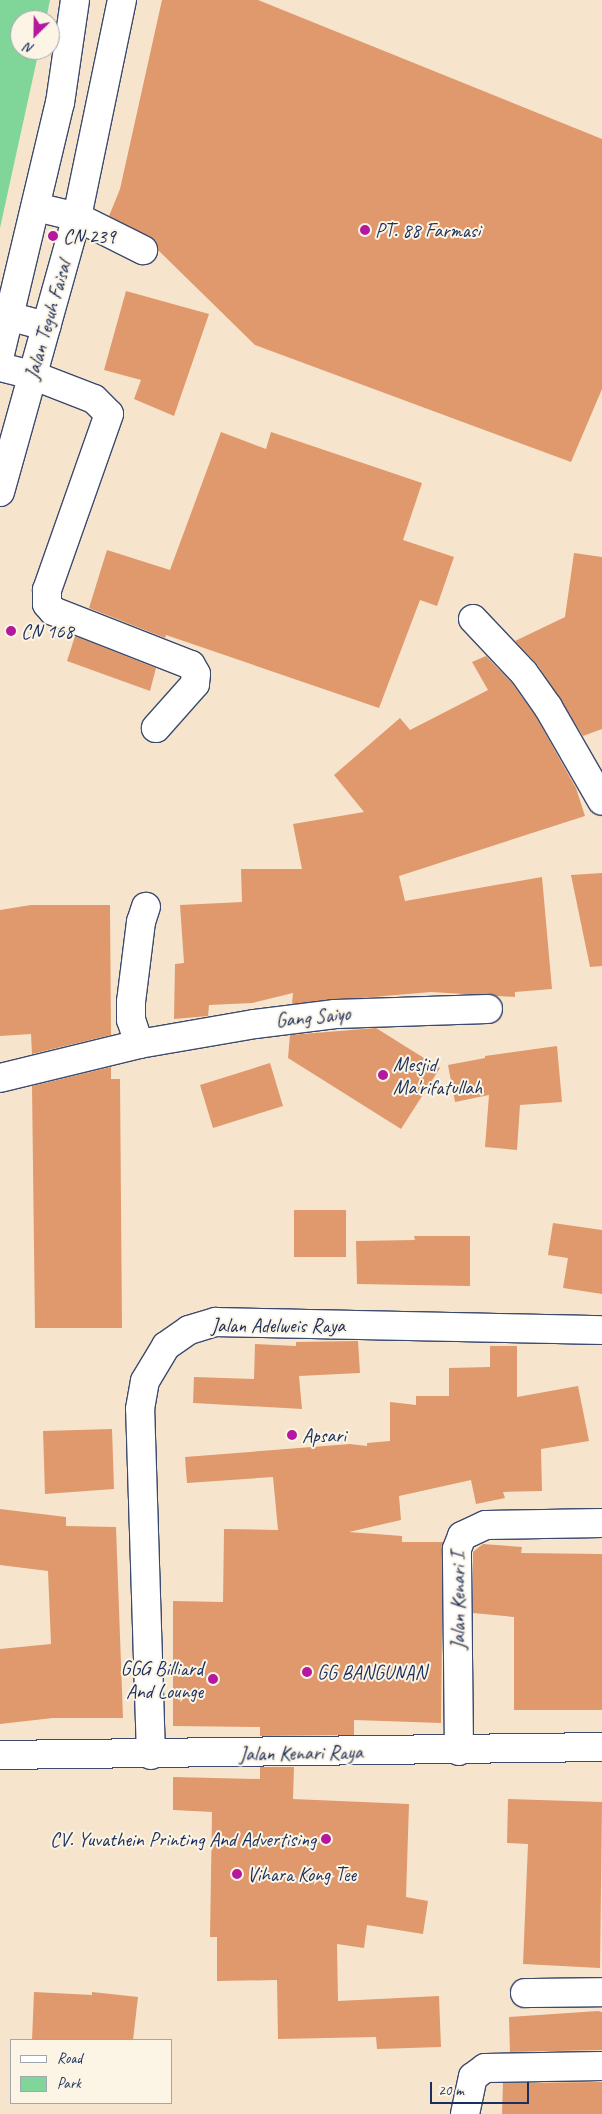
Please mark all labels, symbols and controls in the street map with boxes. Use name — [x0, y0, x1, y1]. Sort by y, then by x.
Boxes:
north arrow — [10, 10, 60, 60]
text: N — [22, 39, 37, 58]
place label: PT. 88 Farmasi — [375, 218, 480, 242]
place label: CN 239 — [63, 224, 116, 248]
marker: PT. 88 Farmasi — [359, 224, 371, 236]
marker: CN 239 — [47, 230, 59, 242]
street label: Jalan Teguh Faisal — [20, 258, 76, 382]
place label: CN 168 — [21, 619, 74, 643]
marker: CN 168 — [5, 625, 17, 637]
street label: Gang Saiyo — [274, 1001, 352, 1033]
place label: Mesjid Ma'rifatullah — [393, 1052, 482, 1099]
marker: Mesjid Ma'rifatullah — [377, 1069, 389, 1081]
street label: Jalan Adelweis Raya — [211, 1313, 345, 1337]
place label: Apsari — [302, 1423, 346, 1447]
marker: Apsari — [286, 1429, 298, 1441]
street label: Jalan Kenari I — [446, 1553, 470, 1649]
place label: GGG Billiard And Lounge — [120, 1656, 203, 1703]
place label: GG BANGUNAN — [317, 1660, 426, 1684]
marker: GG BANGUNAN — [301, 1666, 313, 1678]
marker: GGG Billiard And Lounge — [207, 1673, 219, 1685]
street label: Jalan Kenari Raya — [240, 1740, 362, 1766]
place label: CV. Yuvathein Printing And Advertising — [50, 1827, 316, 1851]
marker: CV. Yuvathein Printing And Advertising — [320, 1833, 332, 1845]
place label: Vihara Kong Tee — [247, 1862, 355, 1886]
marker: Vihara Kong Tee — [231, 1868, 243, 1880]
legend — [10, 2039, 172, 2104]
text: Road — [57, 2049, 82, 2068]
scale bar — [432, 2072, 531, 2104]
text: Park — [57, 2074, 81, 2093]
text: 20 m — [438, 2081, 464, 2100]

